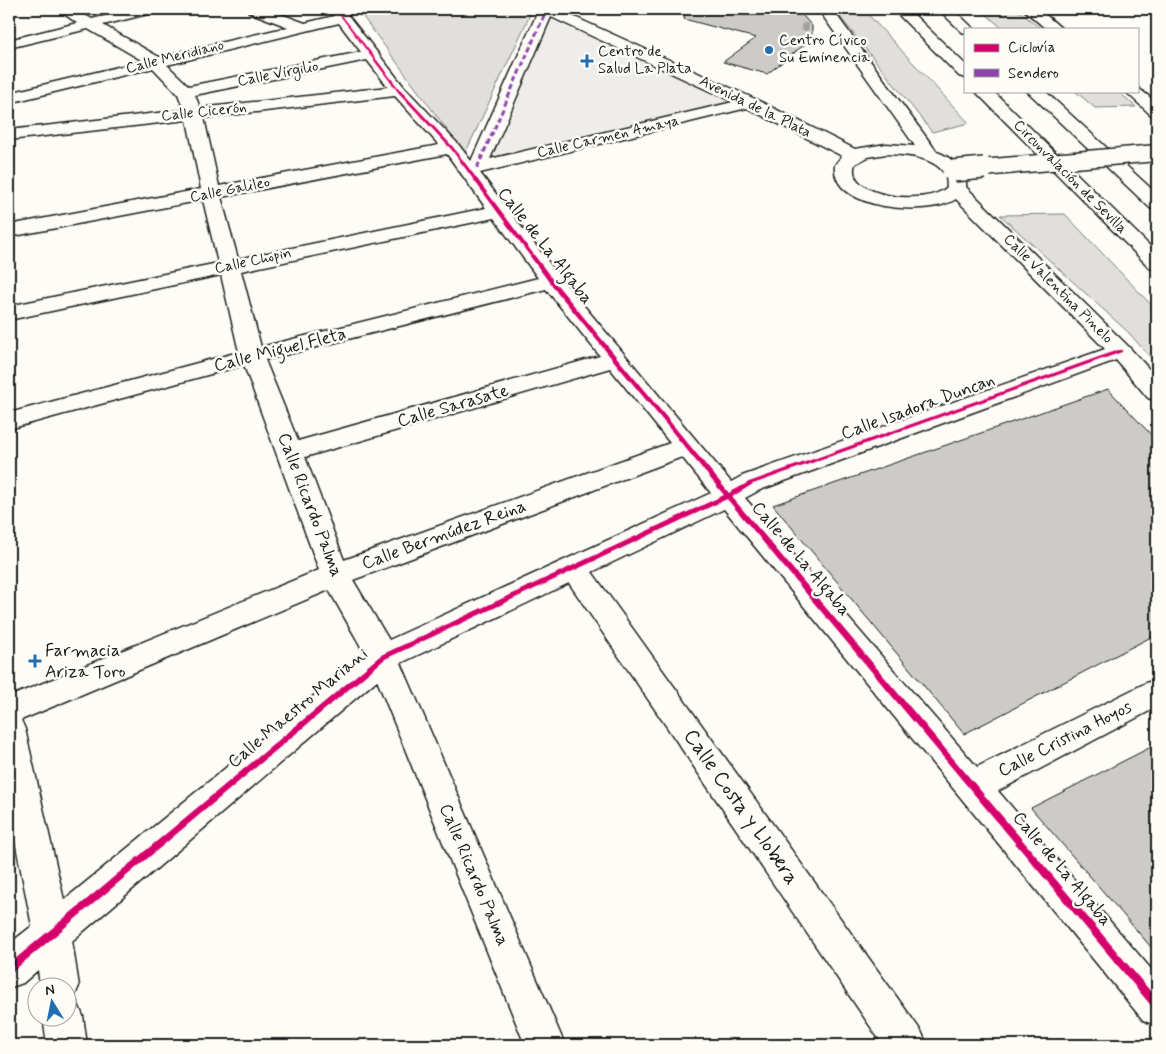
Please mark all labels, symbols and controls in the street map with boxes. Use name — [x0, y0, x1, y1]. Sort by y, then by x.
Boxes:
legend — [964, 28, 1138, 92]
place label: Centro Cívico Su Eminencia — [779, 31, 871, 68]
street label: Calle Meridiano — [124, 35, 226, 79]
text: Ciclovía — [1008, 38, 1056, 58]
place label: Centro de Salud La Plata — [598, 42, 692, 79]
marker: Centro Cívico Su Eminencia — [763, 44, 775, 56]
marker: Centro de Salud La Plata — [580, 54, 594, 68]
street label: Calle Virgilio — [236, 56, 320, 93]
text: Sendero — [1008, 64, 1059, 84]
street label: Avenida de la Plata — [696, 71, 814, 143]
street label: Calle Cicerón — [160, 98, 248, 126]
street label: Calle Carmen Amaya — [535, 111, 681, 163]
street label: Circunvalación de Sevilla — [1009, 116, 1132, 239]
street label: Calle Galileo — [188, 172, 272, 208]
street label: Calle de La Algaba — [490, 182, 598, 311]
street label: Calle Valentina Pinelo — [999, 230, 1117, 348]
street label: Calle Chopin — [213, 243, 293, 279]
street label: Calle Miguel Fleta — [211, 322, 349, 380]
street label: Calle Isadora Duncan — [838, 368, 998, 446]
street label: Calle Sarasate — [394, 379, 512, 433]
street label: Calle Ricardo Palma — [271, 430, 349, 580]
street label: Calle Bermúdez Reina — [358, 494, 530, 576]
street label: Calle de La Algaba — [744, 497, 856, 623]
place label: Farmacia Ariza Toro — [45, 639, 126, 684]
street label: Calle Maestro Mariani — [223, 642, 373, 774]
marker: Farmacia Ariza Toro — [29, 655, 41, 667]
street label: Calle Cristina Hoyos — [994, 695, 1136, 783]
street label: Calle Costa y Llobera — [677, 724, 805, 890]
street label: Calle Ricardo Palma — [433, 800, 515, 950]
street label: Calle de La Algaba — [1005, 807, 1117, 933]
north arrow — [28, 976, 78, 1026]
text: N — [44, 981, 56, 1000]

